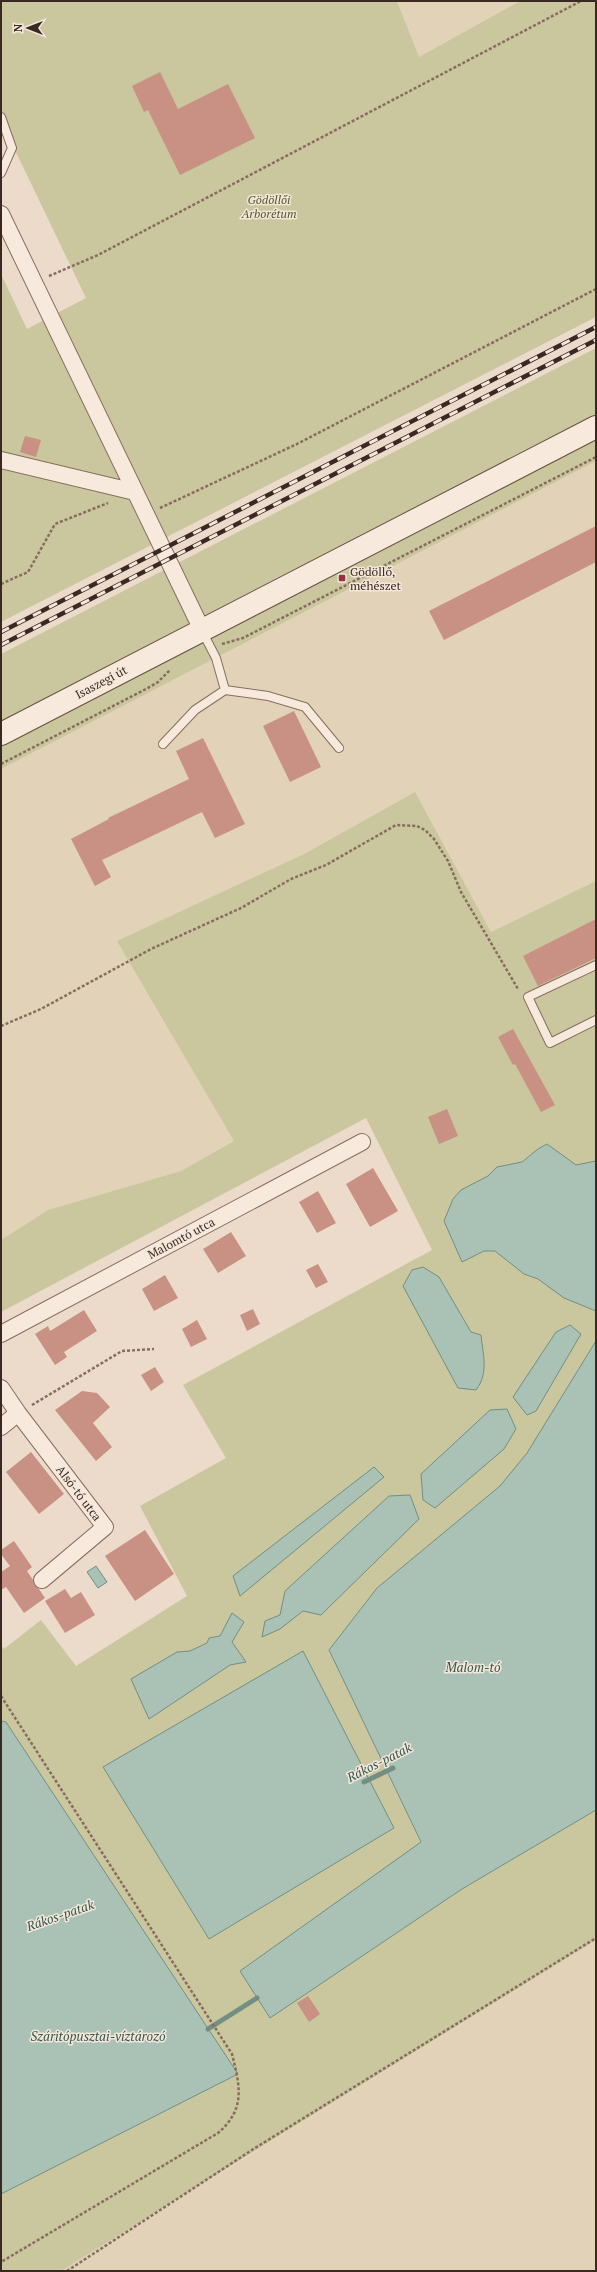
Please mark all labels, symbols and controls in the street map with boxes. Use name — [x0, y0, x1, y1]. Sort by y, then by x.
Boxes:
north arrow — [8, 8, 48, 48]
text: N — [11, 23, 25, 32]
park label: Gödöllői Arborétum — [240, 192, 297, 221]
place label: Gödöllő, méhészet — [350, 564, 401, 593]
marker: Gödöllő, méhészet — [337, 573, 347, 583]
street label: Isaszegi út — [72, 662, 130, 702]
street label: Malomtó utca — [145, 1214, 217, 1262]
street label: Alsó-tó utca — [53, 1462, 105, 1524]
water label: Malom-tó — [444, 1658, 501, 1676]
water label: Rákos-patak — [343, 1738, 415, 1786]
water label: Rákos-patak — [23, 1895, 97, 1935]
water label: Száritópusztai-víztározó — [30, 2027, 166, 2045]

